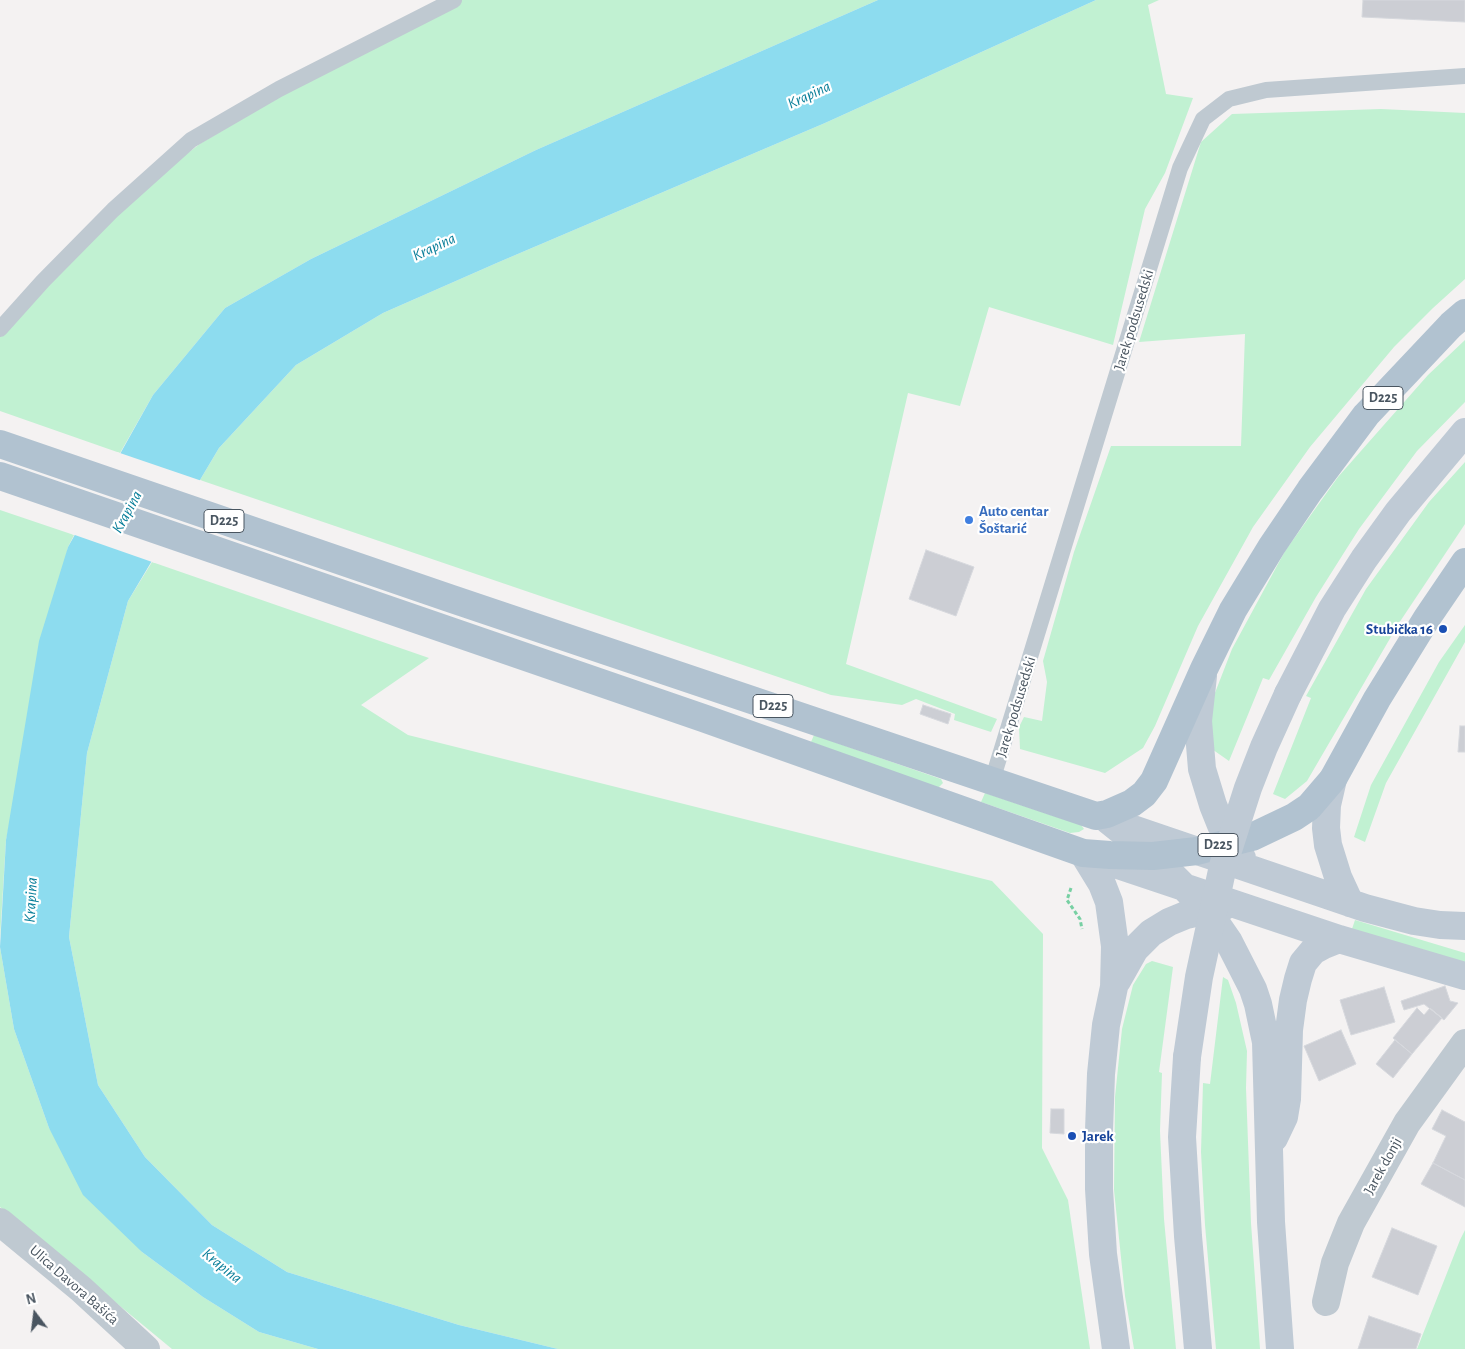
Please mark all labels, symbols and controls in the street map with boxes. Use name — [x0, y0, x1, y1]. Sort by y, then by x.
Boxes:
water label: Krapina — [784, 77, 834, 113]
water label: Krapina — [409, 229, 459, 265]
street label: Jarek podsusedski — [1110, 267, 1158, 373]
road number: D225 — [1363, 386, 1403, 409]
water label: Krapina — [108, 487, 146, 537]
place label: Auto centar Šoštarić — [979, 502, 1048, 537]
road number: D225 — [204, 510, 244, 532]
marker: Auto centar Šoštarić — [963, 514, 975, 526]
place label: Stubička 16 — [1366, 620, 1433, 638]
marker: Stubička 16 — [1437, 623, 1449, 635]
street label: Jarek podsusedski — [992, 654, 1040, 760]
road number: D225 — [753, 694, 793, 718]
road number: D225 — [1198, 834, 1238, 856]
water label: Krapina — [20, 877, 42, 923]
place label: Jarek — [1082, 1127, 1114, 1145]
marker: Jarek — [1066, 1130, 1078, 1142]
street label: Jarek donji — [1360, 1134, 1406, 1198]
street label: Ulica Davora Bašića — [26, 1241, 122, 1329]
water label: Krapina — [198, 1244, 246, 1288]
north arrow — [10, 1289, 60, 1339]
text: N — [25, 1291, 38, 1308]

